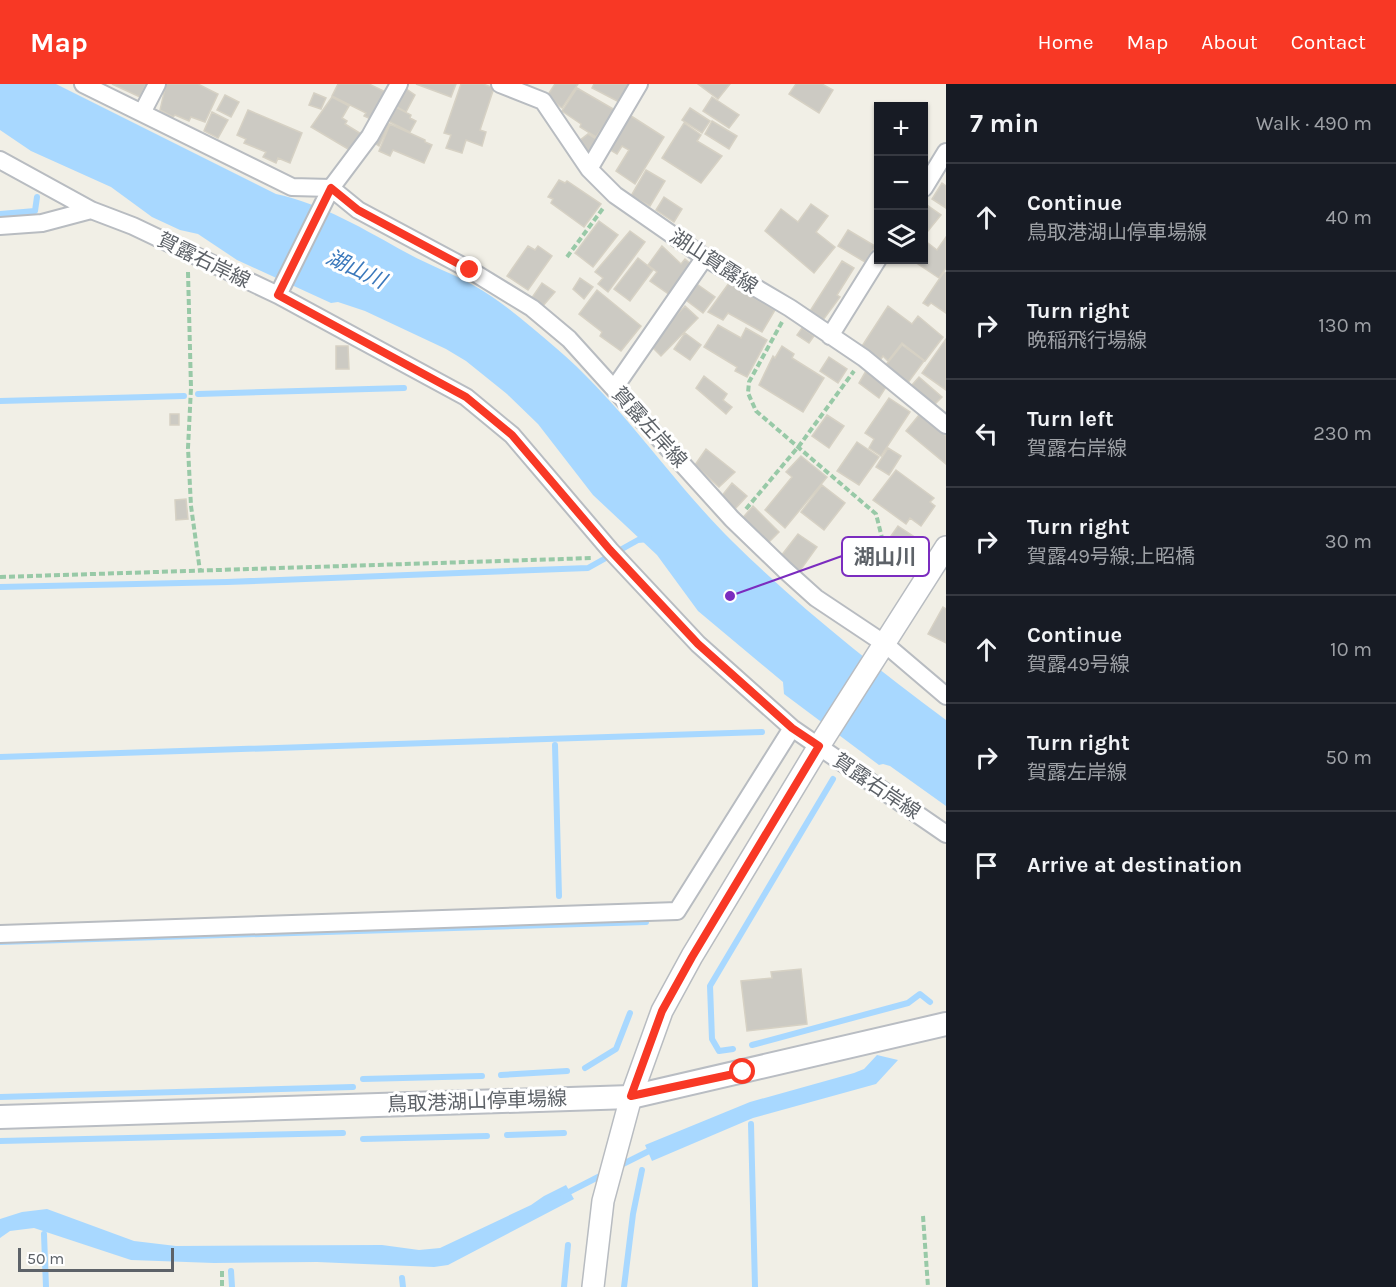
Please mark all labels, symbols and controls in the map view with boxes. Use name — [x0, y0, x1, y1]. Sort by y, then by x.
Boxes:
text: Map — [30, 26, 88, 59]
text: Home — [1038, 30, 1094, 54]
text: Map — [1127, 30, 1168, 54]
text: About — [1201, 30, 1258, 54]
text: Contact — [1291, 30, 1366, 54]
map controls — [874, 102, 928, 264]
button: + — [874, 102, 928, 156]
text: 7 min — [970, 108, 1039, 139]
text: Walk · 490 m — [1256, 112, 1372, 135]
button: − — [874, 156, 928, 210]
text: Continue — [1027, 190, 1122, 216]
icon: ahead — [970, 201, 1003, 234]
text: 40 m — [1326, 206, 1372, 229]
button: layers — [874, 210, 928, 264]
text: 鳥取港湖山停車場線 — [1027, 221, 1207, 244]
street label: 湖山賀露線 — [666, 225, 762, 298]
street label: 賀露右岸線 — [154, 228, 254, 293]
water label: 湖山川 — [322, 245, 391, 294]
route end — [456, 256, 482, 282]
text: Turn right — [1027, 298, 1130, 324]
icon: right — [970, 309, 1003, 342]
text: 130 m — [1318, 314, 1372, 337]
text: 晩稲飛行場線 — [1027, 329, 1147, 352]
street label: 賀露左岸線 — [608, 382, 692, 472]
text: Turn left — [1027, 406, 1114, 432]
icon: left — [970, 417, 1003, 450]
text: 230 m — [1313, 422, 1372, 445]
text: 賀露右岸線 — [1027, 437, 1127, 460]
text: Turn right — [1027, 514, 1130, 540]
icon: right — [970, 525, 1003, 558]
text: 30 m — [1325, 530, 1372, 553]
callout: 湖山川 — [842, 537, 929, 576]
text: 湖山川 — [854, 545, 917, 569]
text: 賀露49号線;上昭橋 — [1027, 545, 1195, 568]
text: Continue — [1027, 622, 1122, 648]
icon: ahead — [970, 633, 1003, 666]
text: 10 m — [1330, 638, 1372, 661]
text: 賀露49号線 — [1027, 653, 1130, 676]
text: Turn right — [1027, 730, 1130, 756]
icon: right — [970, 741, 1003, 774]
text: 50 m — [1325, 746, 1372, 769]
street label: 賀露右岸線 — [829, 749, 925, 824]
text: 賀露左岸線 — [1027, 761, 1127, 784]
icon: arrive — [970, 849, 1003, 882]
text: Arrive at destination — [1027, 852, 1242, 878]
route start — [729, 1058, 755, 1084]
street label: 鳥取港湖山停車場線 — [387, 1087, 567, 1116]
scale bar — [18, 1245, 174, 1272]
text: 50 m — [27, 1249, 64, 1268]

